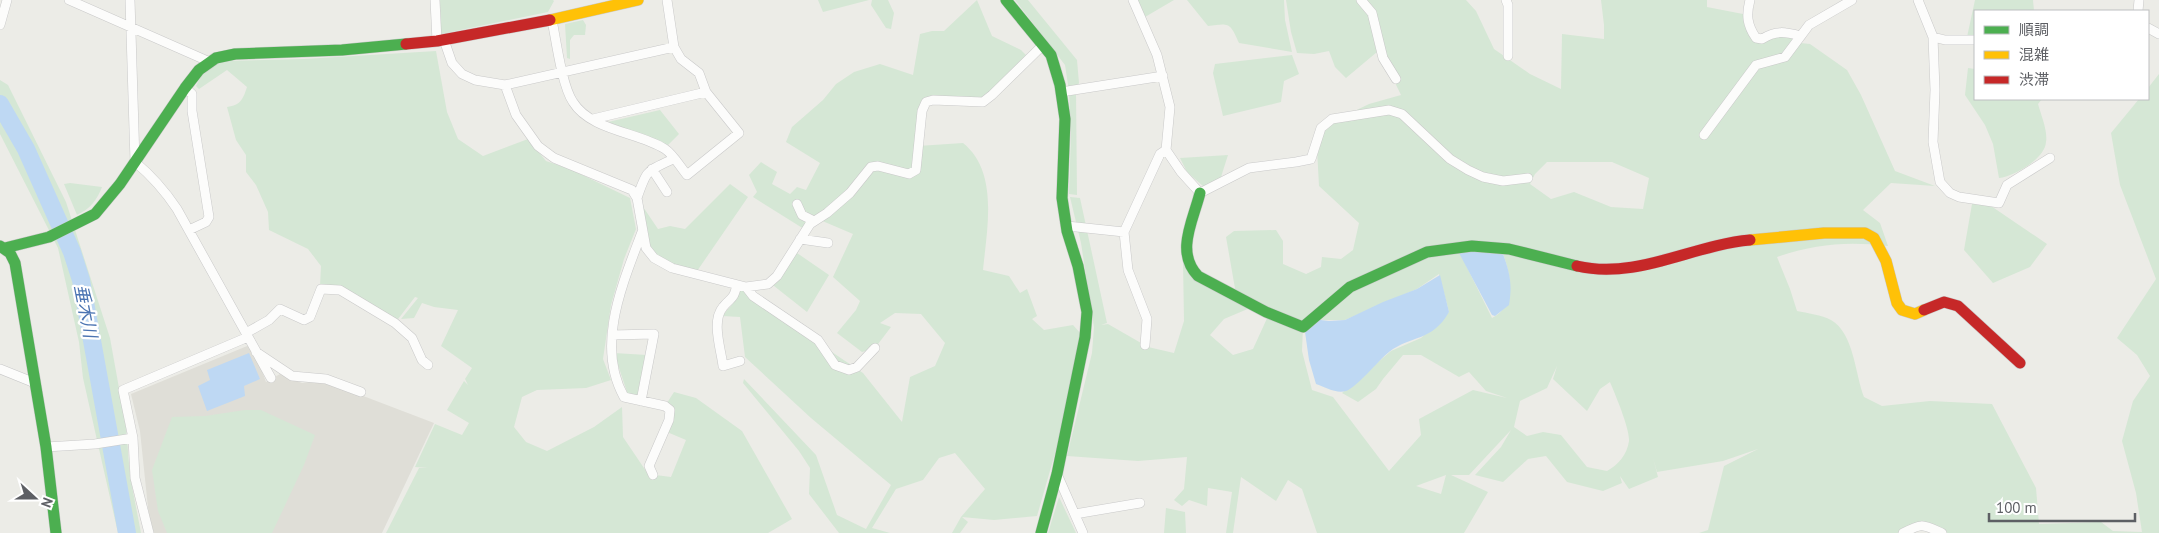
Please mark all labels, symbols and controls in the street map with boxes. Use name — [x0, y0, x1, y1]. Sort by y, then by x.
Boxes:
legend — [1974, 10, 2149, 100]
text: 順調 — [2019, 20, 2049, 39]
text: 混雑 — [2019, 45, 2049, 64]
text: 渋滞 — [2019, 70, 2049, 89]
water label: 垂木川 — [70, 282, 103, 342]
north arrow — [10, 473, 60, 523]
scale bar — [1989, 490, 2135, 522]
text: N — [37, 495, 57, 510]
text: 100 m — [1996, 498, 2037, 517]

